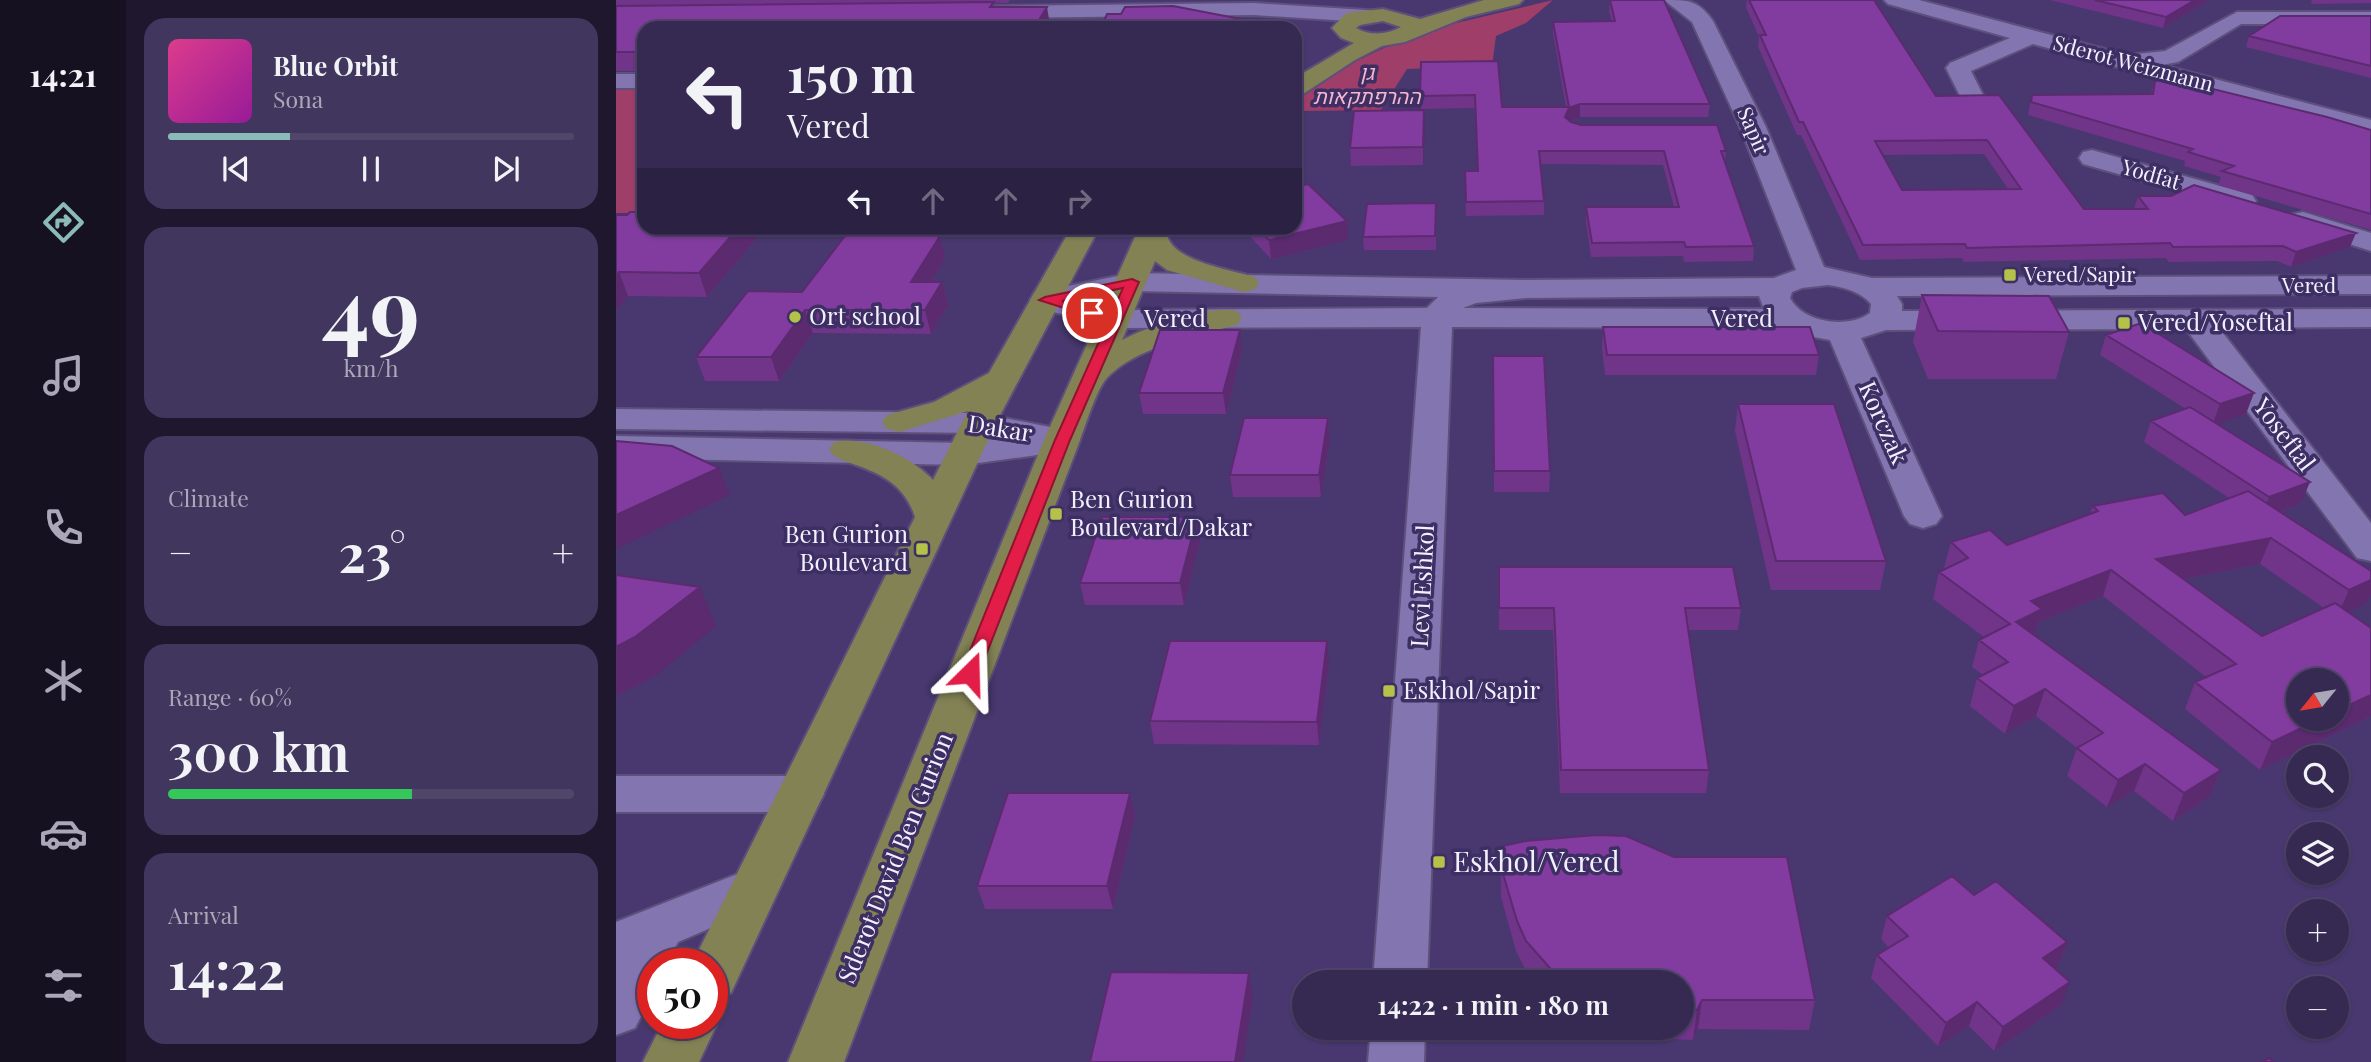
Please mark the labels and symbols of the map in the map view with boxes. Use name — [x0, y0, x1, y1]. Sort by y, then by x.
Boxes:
street label: Sderot Weizmann — [2050, 27, 2217, 97]
park label: גן ההרפתקאות — [1313, 57, 1422, 109]
street label: Sapir — [1732, 102, 1778, 159]
street label: Yodfat — [2118, 151, 2185, 195]
place label: Vered/Sapir — [2023, 259, 2136, 287]
marker: Vered/Sapir — [2002, 267, 2018, 283]
street label: Vered — [2281, 270, 2336, 298]
pin — [1062, 283, 1122, 343]
place label: Ort school — [809, 299, 921, 331]
street label: Vered — [1143, 301, 1206, 333]
street label: Vered — [1710, 301, 1773, 333]
place label: Vered/Yoseftal — [2137, 305, 2293, 337]
marker: Ort school — [787, 309, 803, 325]
marker: Vered/Yoseftal — [2116, 315, 2132, 331]
street label: Korczak — [1852, 376, 1918, 469]
street label: Yoseftal — [2247, 390, 2324, 477]
street label: Dakar — [966, 406, 1035, 448]
place label: Ben Gurion Boulevard/Dakar — [1070, 482, 1252, 542]
marker: Ben Gurion Boulevard/Dakar — [1048, 506, 1064, 522]
place label: Ben Gurion Boulevard — [785, 517, 908, 577]
street label: Levi Eshkol — [1402, 524, 1440, 648]
marker: Ben Gurion Boulevard — [914, 541, 930, 557]
position arrow — [933, 636, 1007, 710]
north arrow — [2286, 668, 2348, 732]
place label: Eskhol/Sapir — [1403, 673, 1541, 705]
marker: Eskhol/Sapir — [1381, 683, 1397, 699]
street label: Sderot David Ben Gurion — [829, 727, 959, 987]
place label: Eskhol/Vered — [1453, 842, 1620, 879]
marker: Eskhol/Vered — [1431, 854, 1447, 870]
speed limit sign: 50 — [637, 948, 728, 1039]

